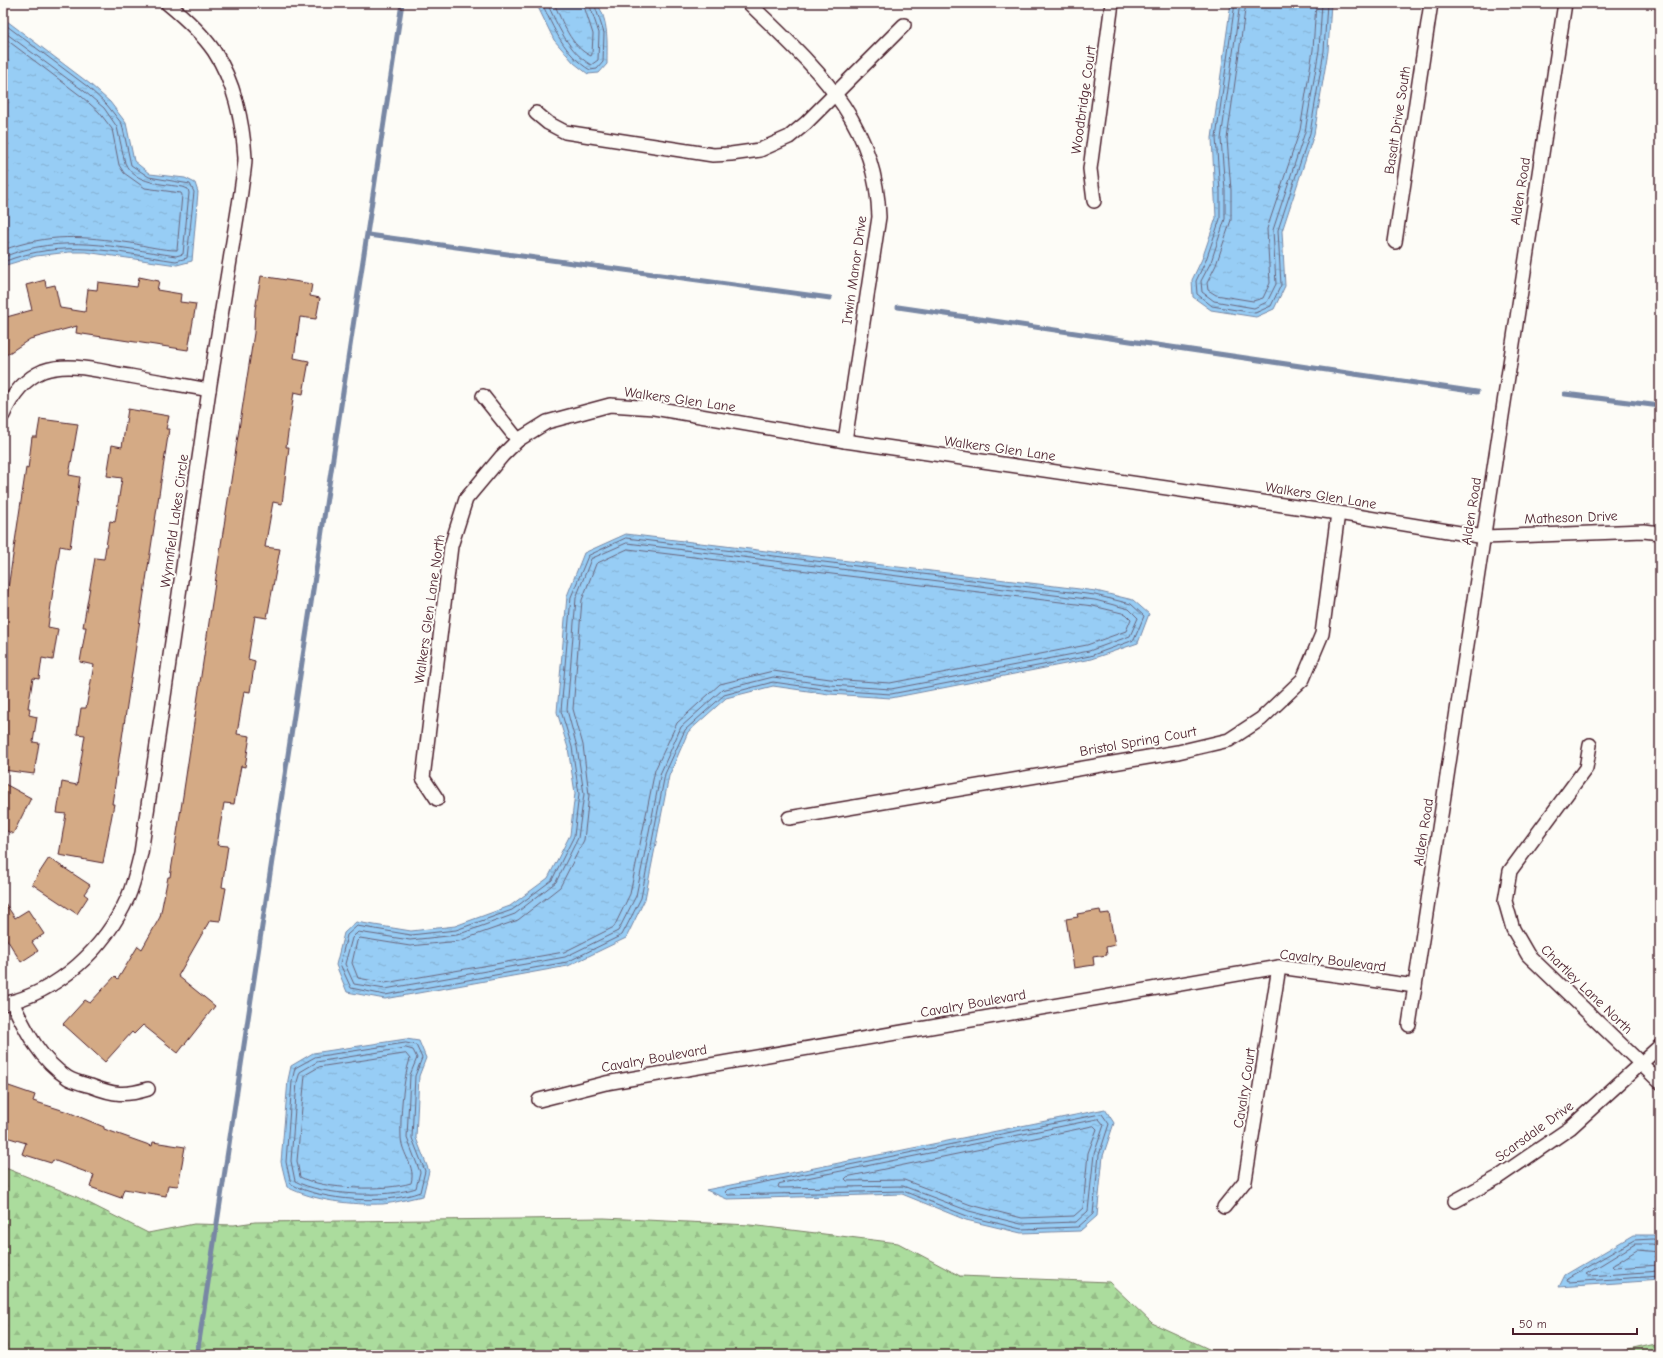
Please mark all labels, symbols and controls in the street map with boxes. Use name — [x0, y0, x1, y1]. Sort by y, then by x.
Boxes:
street label: Woodbridge Court — [1067, 44, 1100, 155]
street label: Basalt Drive South — [1381, 65, 1414, 175]
street label: Alden Road — [1507, 156, 1534, 226]
street label: Irwin Manor Drive — [838, 215, 871, 325]
street label: Walkers Glen Lane — [623, 383, 737, 416]
street label: Walkers Glen Lane — [943, 432, 1057, 465]
street label: Wynnfield Lakes Circle — [157, 453, 192, 589]
street label: Alden Road — [1458, 476, 1485, 546]
street label: Walkers Glen Lane — [1264, 478, 1378, 513]
street label: Matheson Drive — [1524, 507, 1618, 528]
street label: Walkers Glen Lane North — [411, 533, 448, 685]
street label: Bristol Spring Court — [1078, 723, 1199, 760]
street label: Alden Road — [1410, 797, 1437, 867]
street label: Chartley Lane North — [1537, 941, 1636, 1038]
street label: Cavalry Boulevard — [1279, 946, 1387, 975]
street label: Cavalry Boulevard — [919, 986, 1027, 1021]
street label: Cavalry Boulevard — [600, 1041, 708, 1076]
street label: Cavalry Court — [1230, 1046, 1259, 1129]
street label: Scarsdale Drive — [1492, 1097, 1577, 1165]
scale bar — [1513, 1310, 1637, 1336]
text: 50 m — [1519, 1317, 1547, 1331]

